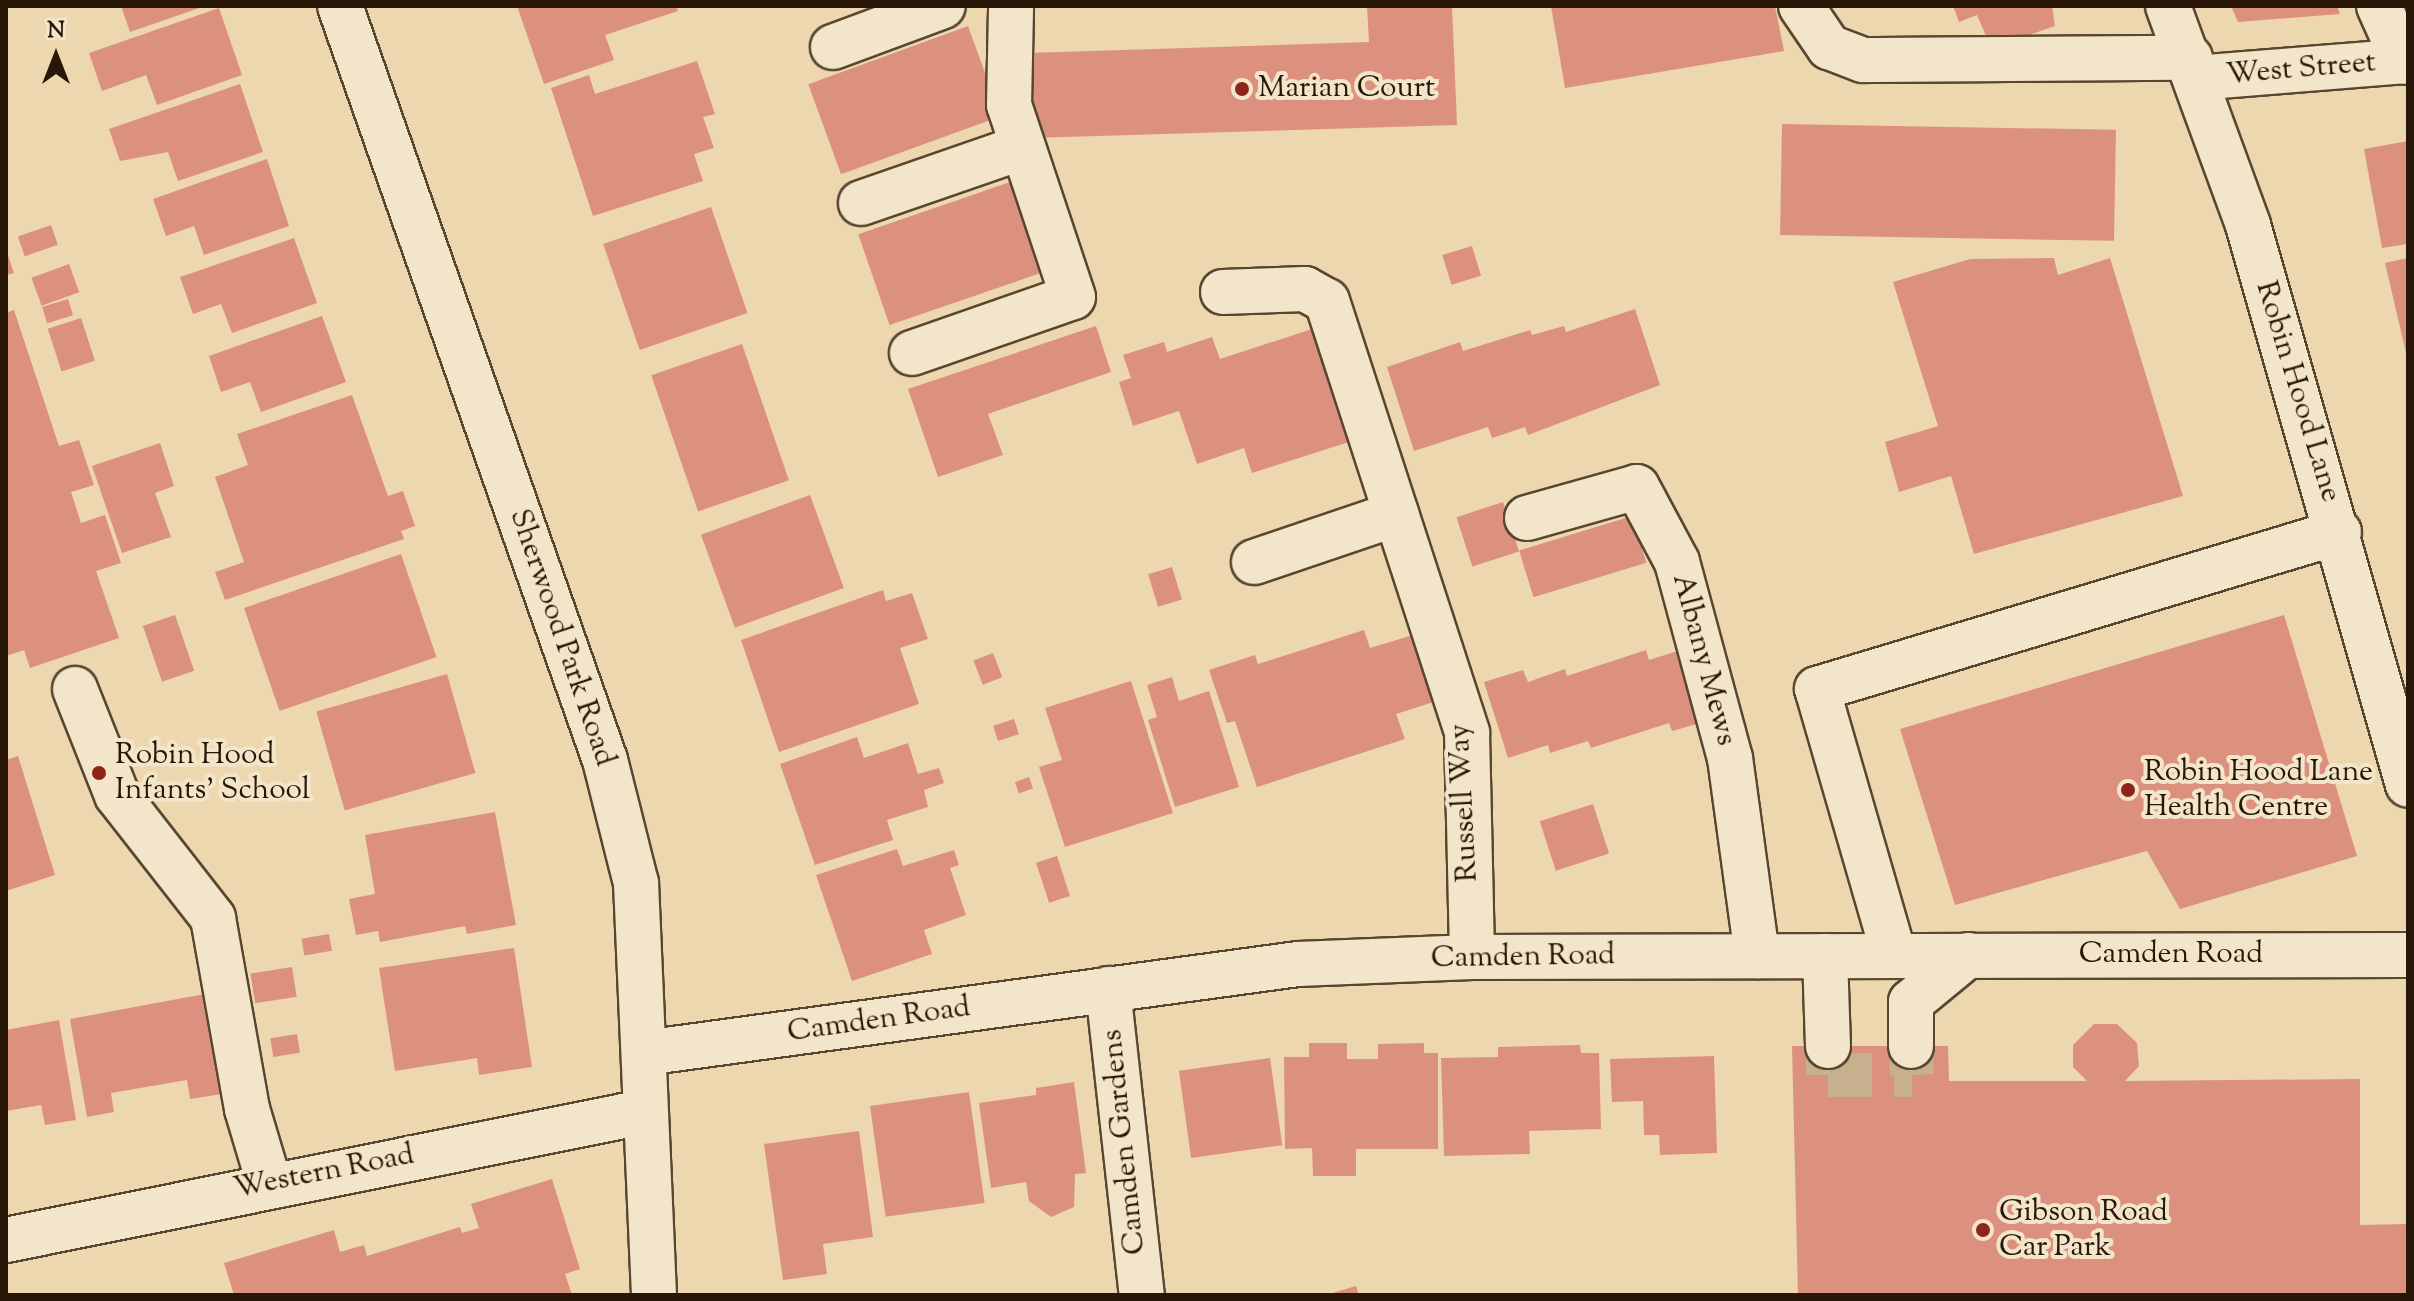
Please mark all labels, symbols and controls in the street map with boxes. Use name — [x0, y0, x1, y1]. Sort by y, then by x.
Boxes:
north arrow — [16, 16, 96, 96]
text: N — [47, 16, 65, 48]
street label: West Street — [2225, 46, 2377, 94]
place label: Marian Court — [1258, 71, 1435, 107]
marker: Marian Court — [1233, 80, 1251, 98]
street label: Robin Hood Lane — [2246, 277, 2348, 507]
street label: Sherwood Park Road — [500, 505, 622, 771]
street label: Albany Mews — [1663, 570, 1743, 750]
street label: Russell Way — [1443, 723, 1487, 883]
place label: Robin Hood Infants' School — [115, 738, 310, 808]
place label: Robin Hood Lane Health Centre — [2144, 755, 2373, 826]
marker: Robin Hood Infants' School — [90, 764, 108, 782]
marker: Robin Hood Lane Health Centre — [2119, 781, 2137, 799]
street label: Camden Road — [2079, 937, 2263, 973]
street label: Camden Road — [1431, 938, 1615, 978]
street label: Camden Road — [785, 990, 973, 1052]
street label: Camden Gardens — [1095, 1028, 1155, 1256]
street label: Western Road — [231, 1138, 417, 1208]
place label: Gibson Road Car Park — [1999, 1195, 2168, 1266]
marker: Gibson Road Car Park — [1974, 1221, 1992, 1239]

